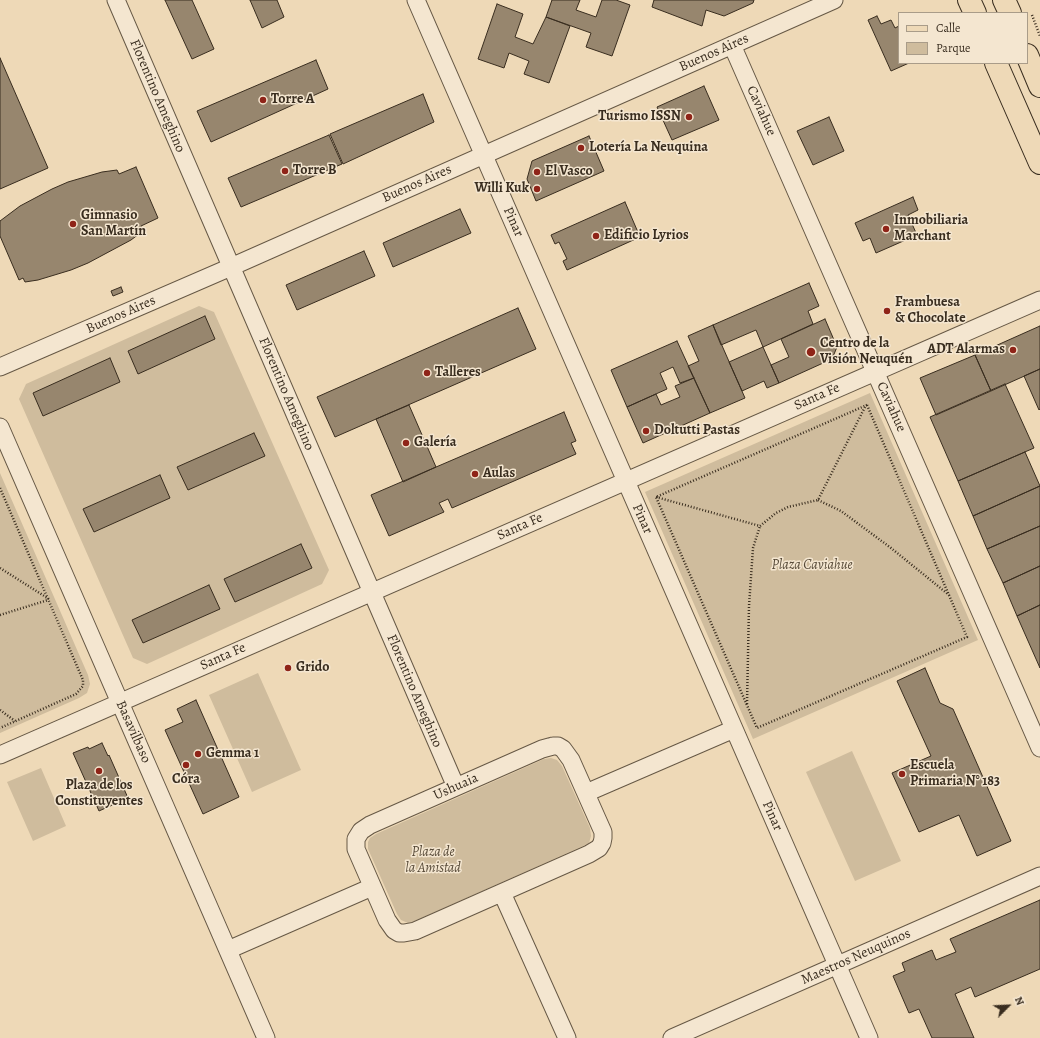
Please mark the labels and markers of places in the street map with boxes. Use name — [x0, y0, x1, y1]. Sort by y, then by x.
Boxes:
place label: Torre A — [271, 92, 315, 108]
marker: Torre A — [258, 95, 268, 105]
place label: Turismo ISSN — [598, 109, 681, 125]
marker: Turismo ISSN — [684, 112, 694, 122]
place label: Lotería La Neuquina — [589, 140, 708, 156]
marker: Lotería La Neuquina — [576, 143, 586, 153]
place label: Torre B — [293, 163, 337, 179]
place label: El Vasco — [545, 164, 593, 180]
marker: Torre B — [280, 166, 290, 176]
marker: El Vasco — [532, 167, 542, 177]
place label: Willi Kuk — [474, 181, 529, 197]
marker: Willi Kuk — [532, 184, 542, 194]
place label: Gimnasio San Martín — [81, 208, 146, 240]
place label: Inmobiliaria Marchant — [894, 213, 968, 246]
marker: Gimnasio San Martín — [68, 219, 78, 229]
marker: Inmobiliaria Marchant — [881, 224, 891, 234]
place label: Edificio Lyrios — [604, 228, 689, 244]
marker: Edificio Lyrios — [591, 231, 601, 241]
place label: Frambuesa & Chocolate — [895, 295, 966, 328]
marker: Frambuesa & Chocolate — [882, 306, 892, 316]
place label: Centro de la Visión Neuquén — [820, 336, 913, 368]
place label: ADT Alarmas — [927, 342, 1005, 358]
marker: ADT Alarmas — [1008, 345, 1018, 355]
marker: Centro de la Visión Neuquén — [805, 346, 817, 358]
place label: Talleres — [435, 365, 481, 381]
marker: Talleres — [422, 368, 432, 378]
place label: Doltutti Pastas — [654, 423, 740, 439]
marker: Doltutti Pastas — [641, 426, 651, 436]
place label: Galería — [414, 435, 457, 451]
marker: Galería — [401, 438, 411, 448]
place label: Aulas — [483, 466, 515, 482]
marker: Aulas — [470, 469, 480, 479]
place label: Grido — [296, 660, 329, 676]
marker: Grido — [283, 663, 293, 673]
place label: Gemma 1 — [206, 746, 259, 762]
marker: Gemma 1 — [193, 749, 203, 759]
place label: Escuela Primaria N° 183 — [910, 758, 1000, 790]
marker: Córa — [181, 760, 191, 770]
marker: Plaza de los Constituyentes — [94, 766, 104, 776]
marker: Escuela Primaria N° 183 — [897, 769, 907, 779]
place label: Córa — [172, 772, 200, 788]
place label: Plaza de los Constituyentes — [55, 778, 143, 810]

